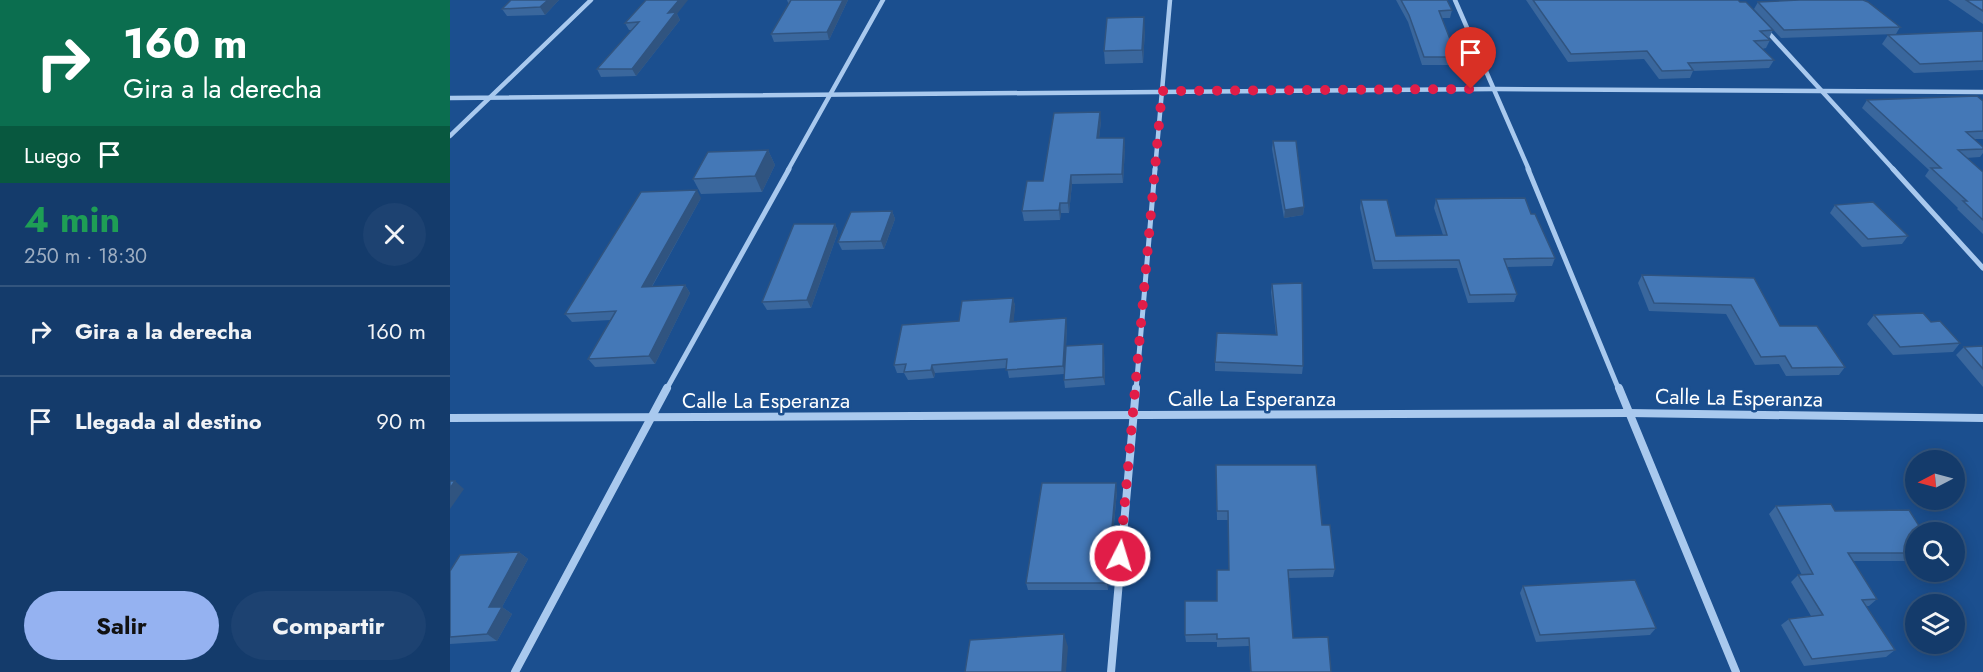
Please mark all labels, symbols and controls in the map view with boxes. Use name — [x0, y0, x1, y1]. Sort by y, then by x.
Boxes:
text: 160 m — [123, 13, 247, 74]
icon: right — [24, 24, 102, 102]
pin — [1445, 27, 1496, 89]
icon: arrive — [1454, 36, 1487, 69]
text: Gira a la derecha — [123, 69, 322, 108]
icon: arrive — [93, 138, 126, 171]
text: Luego — [24, 139, 81, 171]
text: 4 min — [24, 193, 120, 245]
button: close — [363, 203, 426, 266]
text: 250 m · 18:30 — [24, 242, 147, 271]
icon: right — [24, 315, 57, 348]
text: Gira a la derecha — [75, 315, 252, 347]
text: 160 m — [366, 315, 426, 347]
street label: Calle La Esperanza — [1655, 382, 1823, 414]
street label: Calle La Esperanza — [1168, 384, 1336, 414]
street label: Calle La Esperanza — [682, 386, 850, 416]
icon: arrive — [24, 405, 57, 438]
text: Llegada al destino — [75, 405, 262, 437]
text: 90 m — [376, 405, 426, 437]
north arrow — [1905, 450, 1965, 510]
map controls — [1905, 450, 1965, 654]
button: search — [1905, 522, 1965, 582]
position arrow — [1088, 524, 1152, 588]
button: Salir — [24, 591, 219, 660]
button: Compartir — [231, 591, 426, 660]
button: layers — [1905, 594, 1965, 654]

